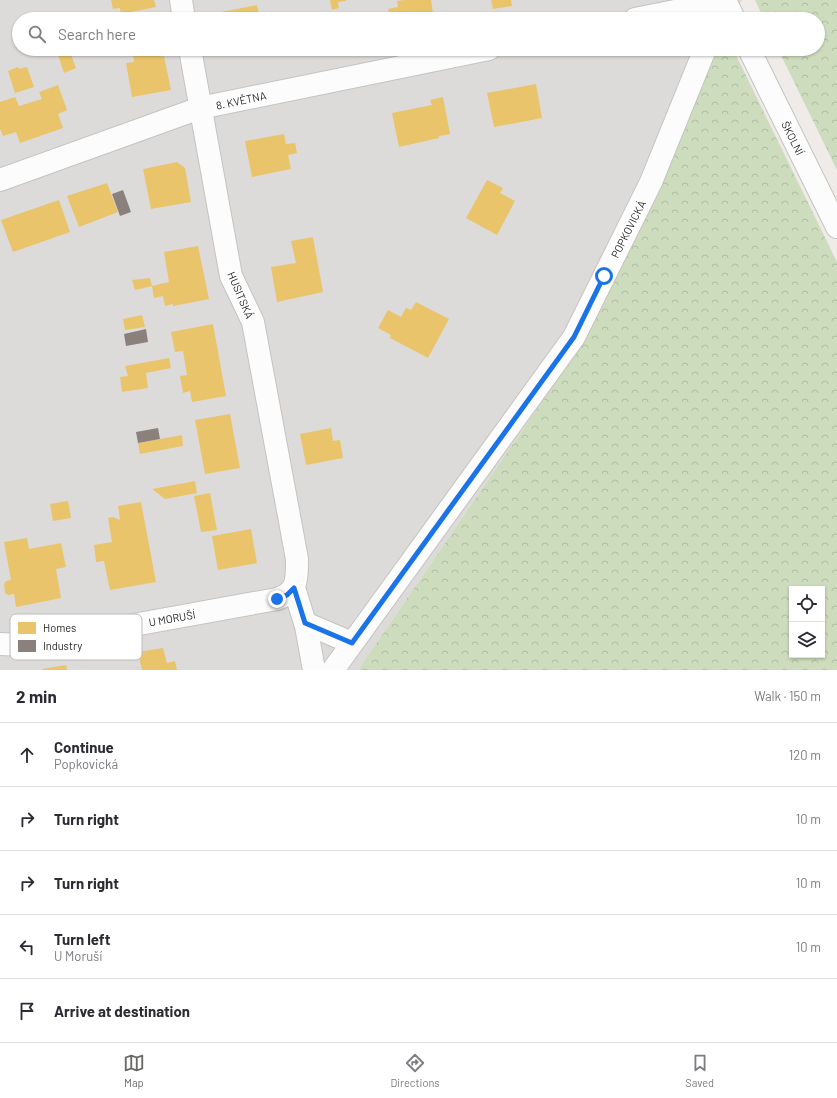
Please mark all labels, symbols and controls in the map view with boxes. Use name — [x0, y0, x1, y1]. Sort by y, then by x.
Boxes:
search box — [12, 12, 825, 56]
icon: search — [26, 23, 48, 45]
text: Search here — [58, 25, 136, 43]
street label: 8. KVĚTNA — [215, 88, 268, 112]
street label: ŠKOLNÍ — [779, 119, 807, 157]
street label: POPKOVICKÁ — [608, 198, 648, 260]
route start — [595, 267, 613, 285]
street label: HUSITSKÁ — [225, 269, 257, 321]
map controls — [789, 586, 825, 658]
button: locate — [789, 586, 825, 622]
route end — [268, 590, 286, 608]
street label: U MORUŠÍ — [148, 607, 197, 628]
legend — [10, 614, 142, 660]
text: Homes — [43, 621, 76, 634]
button: layers — [789, 622, 825, 658]
text: Industry — [43, 639, 82, 652]
text: 2 min — [16, 686, 57, 706]
text: Walk · 150 m — [754, 688, 821, 704]
text: Continue — [54, 738, 114, 756]
icon: ahead — [16, 744, 38, 766]
text: 120 m — [789, 747, 821, 763]
text: Popkovická — [54, 756, 118, 772]
icon: right — [16, 808, 38, 830]
text: Turn right — [54, 810, 119, 828]
text: 10 m — [796, 811, 821, 827]
icon: right — [16, 872, 38, 894]
text: Turn right — [54, 874, 119, 892]
text: 10 m — [796, 875, 821, 891]
text: Turn left — [54, 930, 110, 948]
icon: left — [16, 936, 38, 958]
text: 10 m — [796, 939, 821, 955]
text: U Moruší — [54, 948, 102, 964]
icon: arrive — [16, 1000, 38, 1022]
text: Arrive at destination — [54, 1002, 190, 1020]
tab: Map — [123, 1052, 145, 1089]
tab: Directions — [390, 1052, 440, 1089]
tab: Saved — [685, 1052, 714, 1089]

